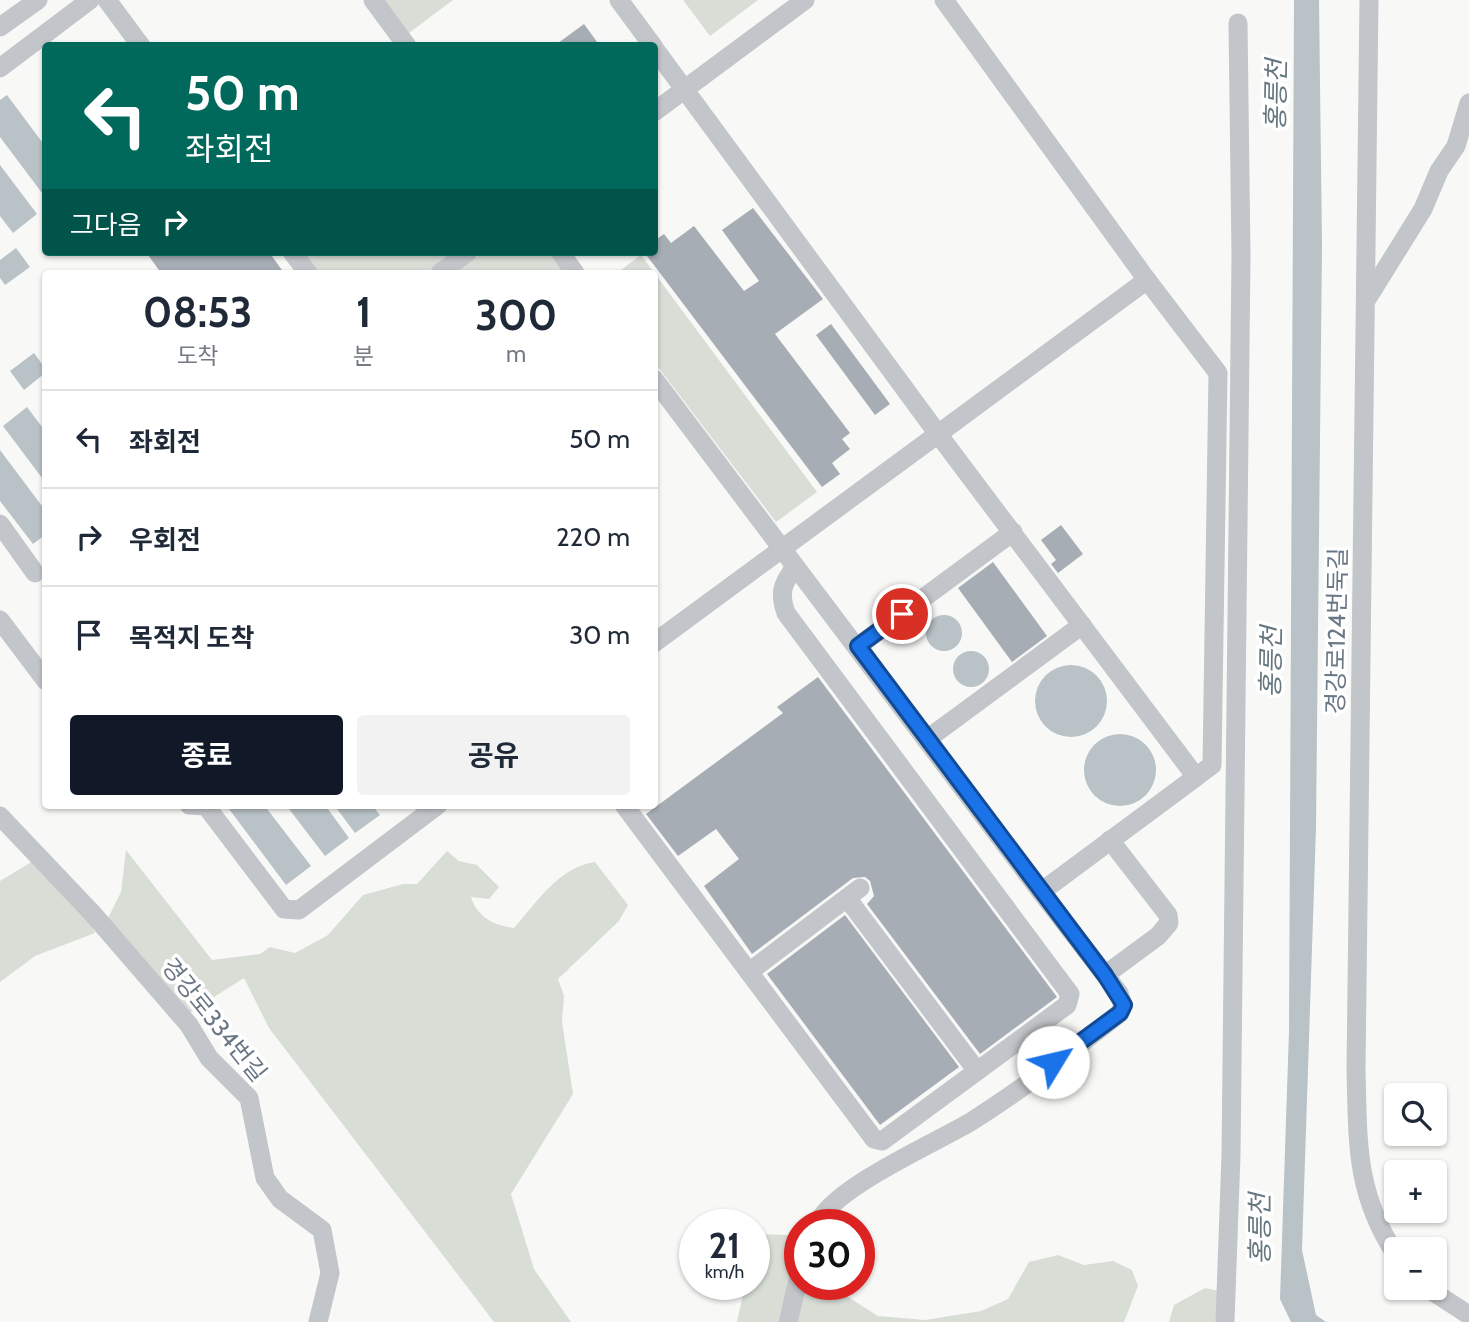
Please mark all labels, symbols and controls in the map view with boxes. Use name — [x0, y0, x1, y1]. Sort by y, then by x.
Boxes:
water label: 홍릉천 — [1259, 56, 1293, 131]
text: 50 m — [185, 63, 300, 122]
icon: left — [70, 70, 161, 161]
text: 좌회전 — [185, 129, 273, 168]
icon: right — [156, 203, 194, 241]
text: 그다음 — [70, 209, 142, 241]
text: 08:53 — [143, 286, 252, 338]
text: 1 — [356, 286, 372, 338]
text: 300 — [475, 289, 557, 341]
text: m — [506, 340, 526, 368]
text: 도착 — [176, 342, 219, 370]
text: 분 — [353, 342, 374, 370]
icon: left — [70, 420, 108, 458]
text: 50 m — [569, 423, 630, 455]
text: 좌회전 — [129, 426, 201, 458]
icon: right — [70, 518, 108, 556]
text: 220 m — [556, 521, 630, 553]
text: 우회전 — [129, 524, 201, 556]
street label: 경강로124번둑길 — [1321, 547, 1352, 715]
pin — [872, 584, 932, 644]
icon: arrive — [883, 595, 921, 633]
icon: arrive — [70, 616, 108, 654]
text: 30 m — [569, 619, 630, 651]
text: 목적지 도착 — [129, 622, 254, 654]
water label: 홍릉천 — [1254, 623, 1288, 698]
button: 종료 — [70, 715, 343, 795]
button: 공유 — [357, 715, 630, 795]
street label: 경강로334번길 — [156, 952, 273, 1087]
position arrow — [1016, 1025, 1090, 1099]
map controls — [1384, 1083, 1447, 1300]
button: search — [1384, 1083, 1447, 1146]
button: + — [1384, 1160, 1447, 1223]
water label: 홍릉천 — [1244, 1190, 1276, 1265]
speed limit sign: 30 — [784, 1209, 875, 1300]
text: 21 — [709, 1224, 740, 1267]
button: − — [1384, 1237, 1447, 1300]
text: km/h — [705, 1261, 744, 1283]

